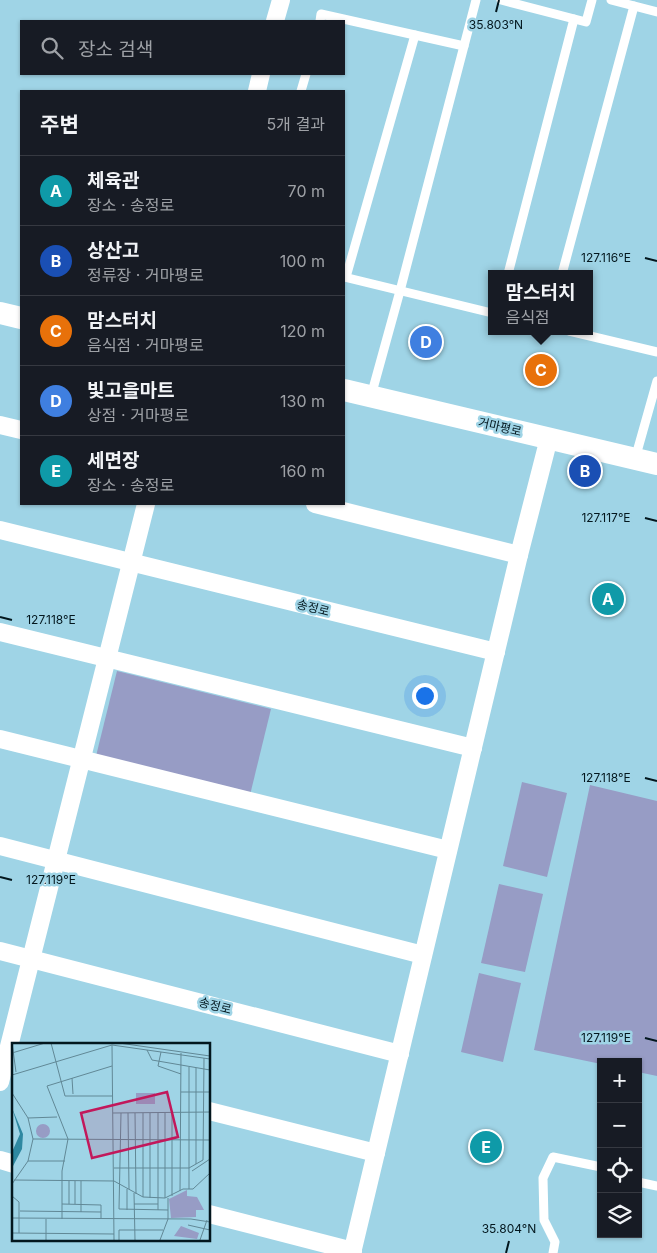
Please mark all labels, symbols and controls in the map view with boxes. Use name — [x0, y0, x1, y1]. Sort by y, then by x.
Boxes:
text: 35.803°N — [469, 17, 523, 32]
search box — [20, 20, 345, 75]
icon: search — [38, 34, 66, 62]
text: 장소 검색 — [78, 38, 153, 61]
text: 주변 — [40, 112, 79, 137]
text: 5개 결과 — [267, 114, 325, 134]
text: 체육관 — [87, 169, 139, 192]
text: A — [50, 181, 62, 201]
text: 70 m — [288, 181, 325, 201]
text: 장소 · 송정로 — [87, 195, 174, 215]
text: 상산고 — [87, 239, 139, 262]
text: 127.116°E — [581, 250, 631, 265]
text: B — [51, 251, 61, 271]
text: 100 m — [280, 251, 325, 271]
text: 정류장 · 거마평로 — [87, 265, 204, 285]
popup — [488, 270, 593, 335]
text: 맘스터치 — [506, 281, 575, 304]
text: 음식점 — [506, 307, 550, 327]
text: 맘스터치 — [87, 309, 157, 332]
text: C — [50, 321, 62, 341]
text: 120 m — [280, 321, 325, 341]
pin: D — [410, 323, 442, 361]
text: 음식점 · 거마평로 — [87, 335, 204, 355]
pin: C — [525, 351, 557, 389]
text: 빛고을마트 — [87, 379, 174, 402]
text: D — [50, 391, 62, 411]
text: 130 m — [280, 391, 325, 411]
text: 상점 · 거마평로 — [87, 405, 189, 425]
street label: 거마평로 — [477, 414, 523, 439]
text: 세면장 — [87, 449, 139, 472]
pin: B — [569, 452, 601, 490]
text: E — [51, 461, 61, 481]
text: 160 m — [280, 461, 325, 481]
text: 장소 · 송정로 — [87, 475, 174, 495]
text: 127.117°E — [581, 510, 631, 525]
pin: A — [592, 580, 624, 618]
street label: 송정로 — [295, 596, 331, 619]
text: 127.118°E — [26, 612, 76, 627]
your location — [412, 683, 438, 709]
text: 127.118°E — [581, 770, 631, 785]
text: 127.119°E — [26, 872, 76, 887]
street label: 송정로 — [197, 994, 233, 1017]
text: 127.119°E — [581, 1030, 631, 1045]
inset map — [12, 1043, 210, 1240]
map controls — [597, 1058, 642, 1238]
button: + — [597, 1058, 642, 1103]
button: − — [597, 1103, 642, 1148]
pin: E — [470, 1128, 502, 1166]
button: locate — [597, 1148, 642, 1193]
button: layers — [597, 1193, 642, 1238]
text: 35.804°N — [482, 1221, 536, 1236]

